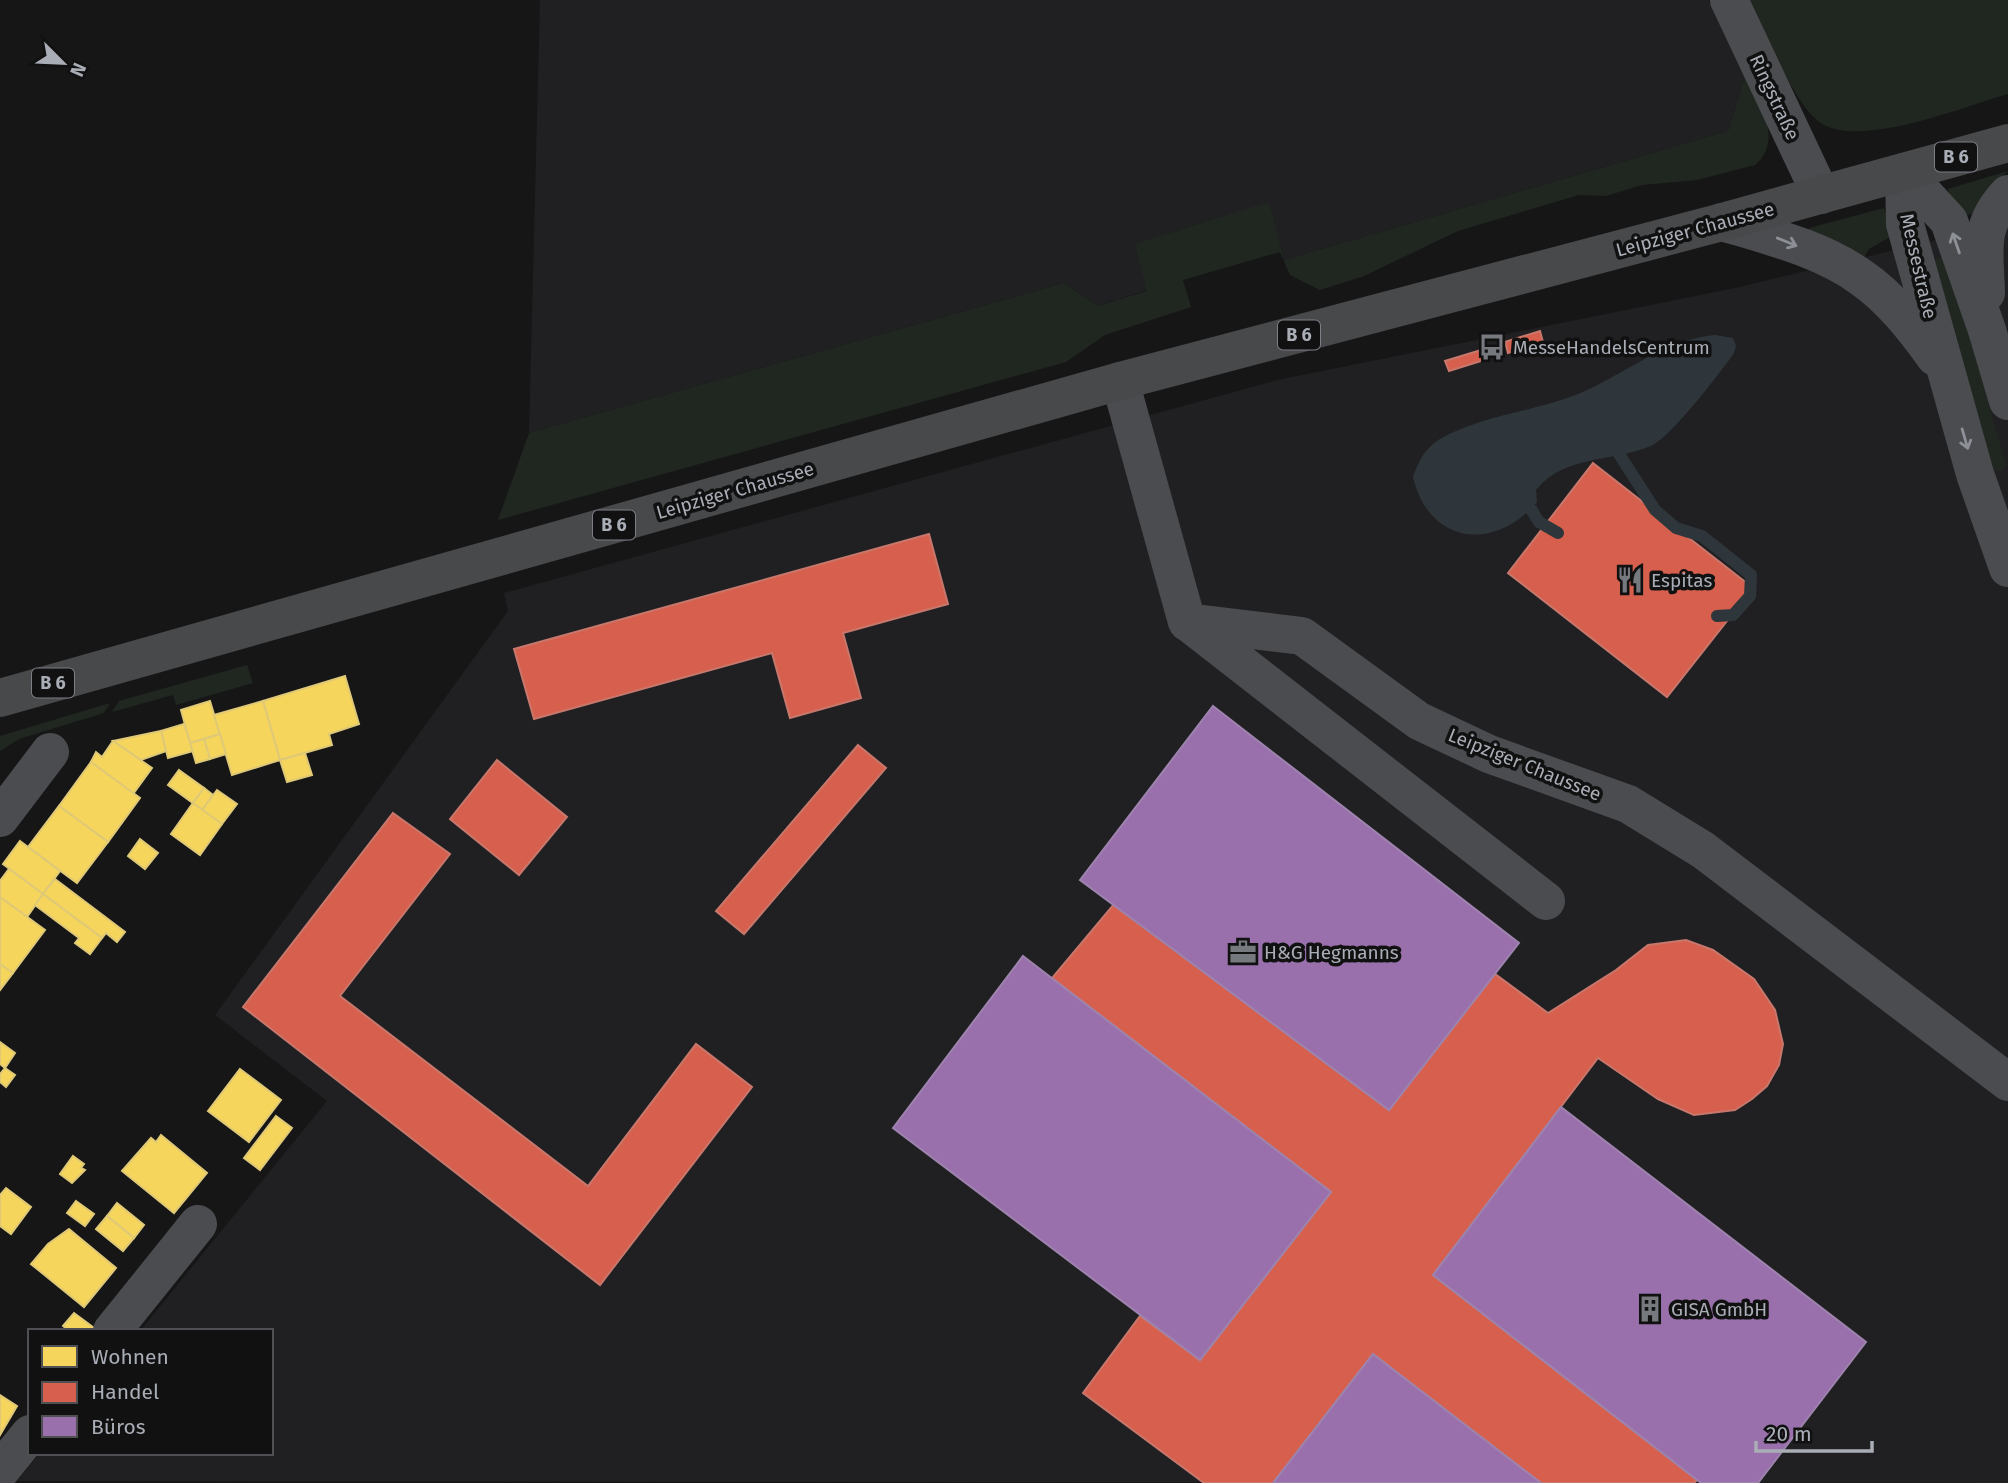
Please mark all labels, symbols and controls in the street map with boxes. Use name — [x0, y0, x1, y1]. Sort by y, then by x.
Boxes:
north arrow — [28, 28, 98, 98]
street label: Ringstraße — [1745, 51, 1804, 144]
text: N — [65, 59, 91, 80]
road number: B 6 — [1935, 142, 1977, 172]
street label: Leipziger Chaussee — [1613, 197, 1777, 262]
street label: Messestraße — [1895, 211, 1942, 321]
one-way arrow — [1949, 232, 1961, 254]
one-way arrow — [1776, 237, 1797, 250]
road number: B 6 — [1278, 320, 1320, 349]
bus stop icon: MesseHandelsCentrum — [1477, 332, 1507, 362]
place label: MesseHandelsCentrum — [1513, 336, 1710, 359]
one-way arrow — [1960, 427, 1973, 449]
street label: Leipziger Chaussee — [654, 457, 817, 524]
road number: B 6 — [593, 510, 635, 540]
restaurant icon: Espitas — [1615, 565, 1645, 595]
place label: Espitas — [1651, 569, 1712, 592]
road number: B 6 — [32, 668, 74, 698]
street label: Leipziger Chaussee — [1445, 723, 1605, 806]
office icon: H&G Hegmanns — [1228, 937, 1258, 967]
place label: H&G Hegmanns — [1264, 941, 1399, 964]
building icon: GISA GmbH — [1635, 1294, 1665, 1324]
place label: GISA GmbH — [1671, 1298, 1767, 1321]
legend — [28, 1329, 273, 1455]
text: Wohnen — [91, 1344, 169, 1370]
text: Handel — [91, 1379, 159, 1405]
scale bar — [1756, 1410, 1871, 1454]
text: Büros — [91, 1414, 146, 1440]
text: 20 m — [1766, 1421, 1812, 1447]

